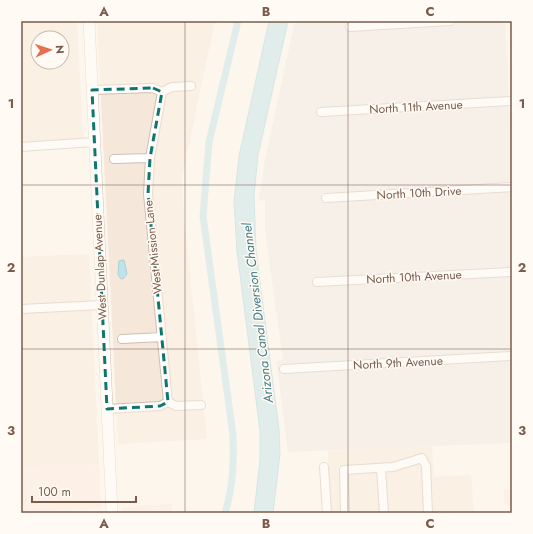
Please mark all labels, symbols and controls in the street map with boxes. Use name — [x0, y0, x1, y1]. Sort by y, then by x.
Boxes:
text: A — [98, 2, 109, 21]
text: B — [262, 2, 271, 21]
text: C — [425, 2, 435, 21]
north arrow — [30, 30, 70, 70]
text: N — [52, 45, 68, 54]
text: 1 — [8, 94, 14, 113]
text: 1 — [519, 94, 525, 113]
street label: North 11th Avenue — [369, 96, 463, 118]
street label: North 10th Drive — [376, 182, 462, 204]
street label: West Mission Lane — [139, 199, 167, 295]
street label: West Dunlap Avenue — [88, 214, 112, 320]
water label: Arizona Canal Diversion Channel — [237, 221, 278, 405]
text: 2 — [7, 258, 15, 277]
text: 2 — [518, 258, 526, 277]
street label: North 10th Avenue — [366, 266, 462, 288]
street label: North 9th Avenue — [353, 352, 443, 374]
text: 3 — [7, 421, 15, 440]
text: 3 — [518, 421, 526, 440]
scale bar — [32, 478, 136, 504]
text: 100 m — [38, 483, 71, 501]
text: A — [98, 514, 109, 533]
text: B — [262, 514, 271, 533]
text: C — [425, 514, 435, 533]

